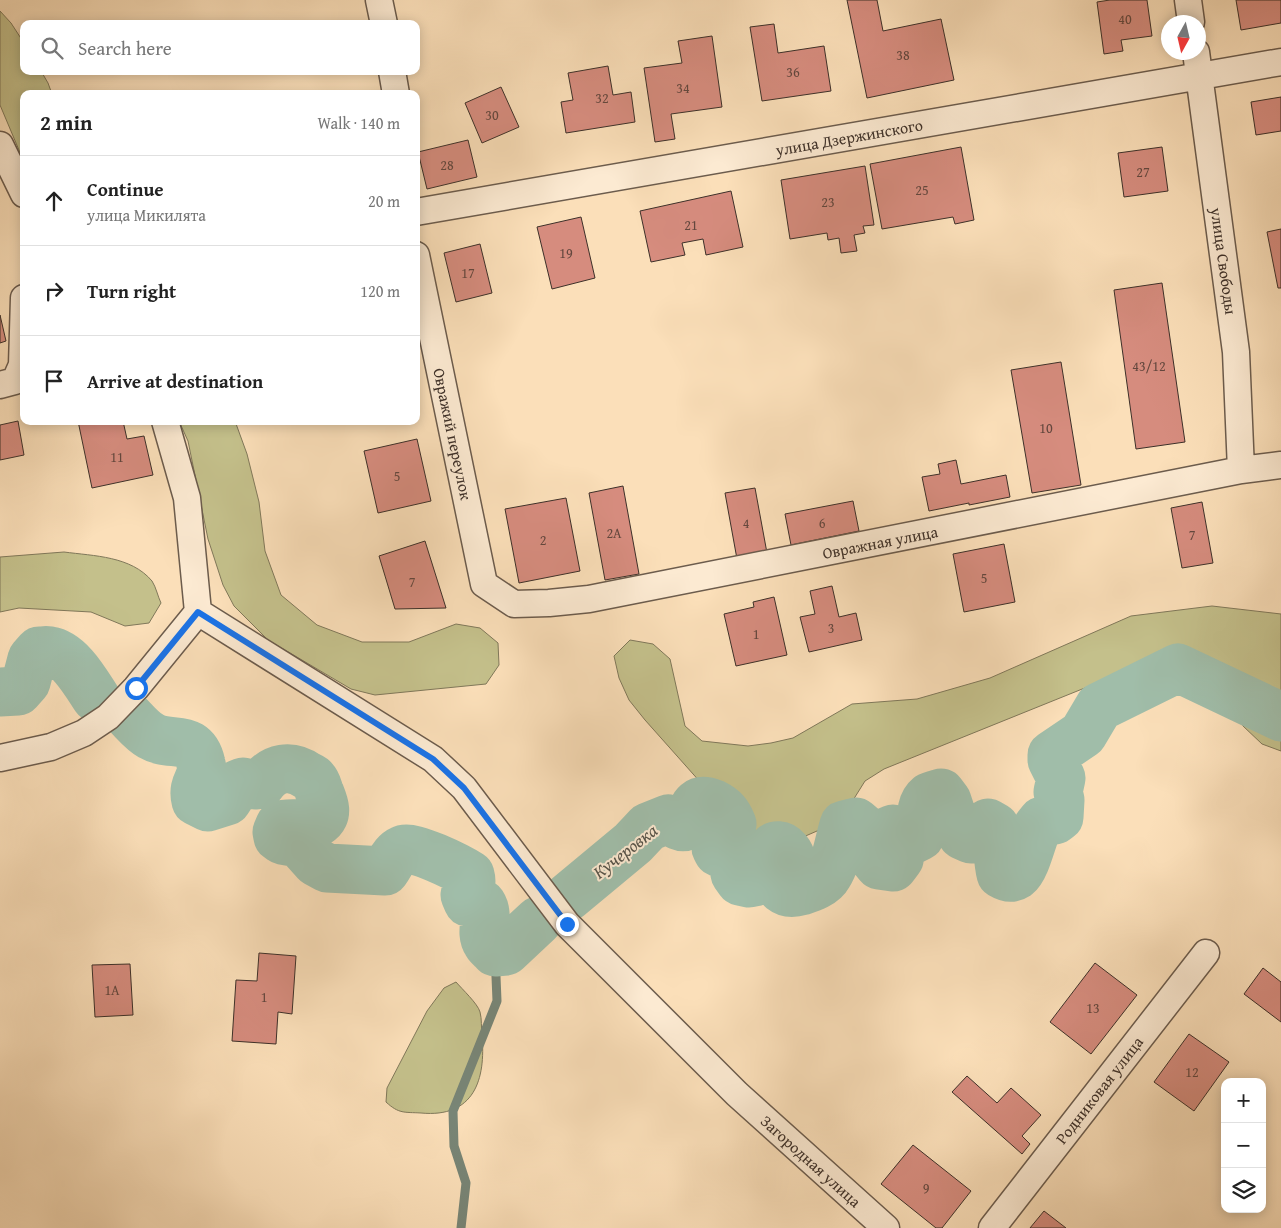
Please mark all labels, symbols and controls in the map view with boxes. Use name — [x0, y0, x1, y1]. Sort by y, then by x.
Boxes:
house number: 40 — [1118, 9, 1132, 29]
north arrow — [1161, 15, 1206, 60]
search box — [20, 20, 420, 75]
icon: search — [38, 34, 66, 62]
text: Search here — [78, 34, 172, 62]
house number: 38 — [896, 45, 910, 65]
house number: 36 — [786, 62, 800, 82]
house number: 34 — [676, 78, 690, 98]
house number: 32 — [595, 88, 609, 108]
house number: 30 — [485, 105, 499, 125]
text: 2 min — [40, 107, 92, 138]
text: Walk · 140 m — [317, 111, 400, 135]
street label: улица Дзержинского — [773, 112, 925, 162]
house number: 28 — [440, 155, 454, 175]
house number: 27 — [1136, 162, 1150, 182]
text: Continue — [87, 175, 164, 203]
house number: 25 — [915, 180, 929, 200]
icon: ahead — [40, 187, 68, 215]
text: 20 m — [368, 189, 400, 213]
house number: 23 — [821, 192, 835, 212]
text: улица Микилята — [87, 203, 206, 227]
street label: улица Свободы — [1204, 205, 1243, 316]
house number: 21 — [684, 215, 698, 235]
house number: 19 — [559, 243, 573, 263]
house number: 17 — [461, 263, 475, 283]
icon: right — [40, 277, 68, 305]
text: Turn right — [87, 277, 176, 305]
text: 120 m — [360, 279, 400, 303]
house number: 43/12 — [1132, 356, 1166, 376]
street label: Овражий переулок — [427, 366, 479, 503]
icon: arrive — [40, 367, 68, 395]
text: Arrive at destination — [87, 367, 263, 395]
house number: 10 — [1039, 418, 1053, 438]
house number: 11 — [110, 447, 124, 467]
house number: 5 — [394, 466, 400, 486]
house number: 4 — [743, 513, 750, 533]
house number: 6 — [819, 513, 826, 533]
street label: Овражная улица — [820, 519, 940, 565]
house number: 2А — [606, 523, 622, 543]
house number: 7 — [1189, 525, 1196, 545]
house number: 2 — [540, 530, 546, 550]
house number: 5 — [981, 568, 987, 588]
house number: 7 — [409, 572, 416, 592]
house number: 3 — [828, 618, 834, 638]
house number: 1 — [753, 624, 759, 644]
route start — [125, 677, 148, 700]
water label: Кучеровка — [587, 817, 664, 885]
route end — [556, 913, 579, 936]
house number: 1А — [104, 980, 120, 1000]
house number: 1 — [261, 987, 267, 1007]
house number: 13 — [1086, 998, 1100, 1018]
street label: Родниковая улица — [1049, 1031, 1149, 1149]
house number: 12 — [1185, 1062, 1199, 1082]
map controls — [1221, 1078, 1266, 1213]
button: + — [1221, 1078, 1266, 1123]
street label: Загородная улица — [755, 1109, 867, 1213]
button: − — [1221, 1123, 1266, 1168]
button: layers — [1221, 1168, 1266, 1213]
house number: 9 — [923, 1178, 930, 1198]

